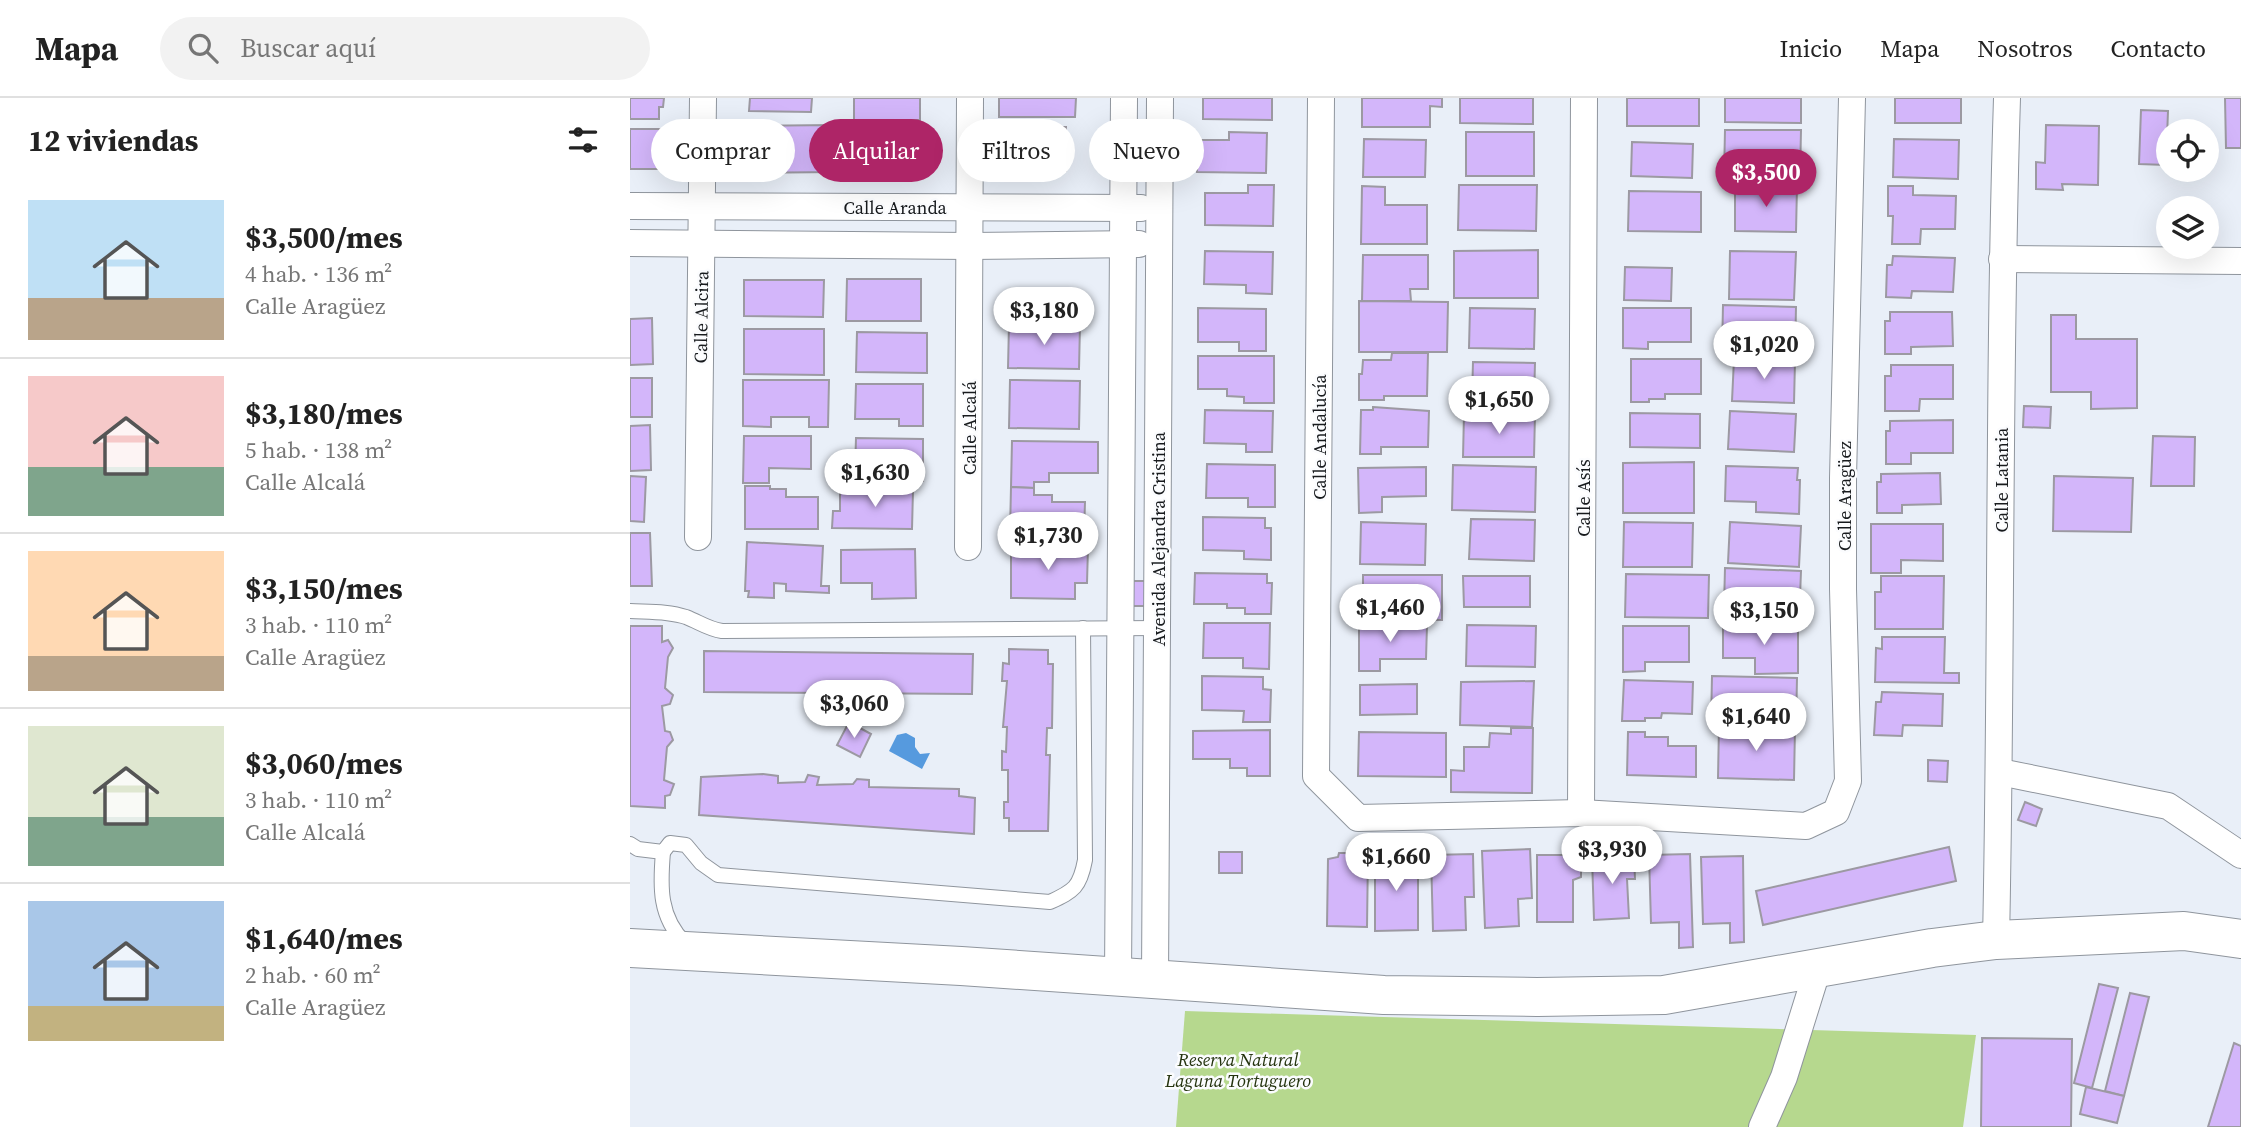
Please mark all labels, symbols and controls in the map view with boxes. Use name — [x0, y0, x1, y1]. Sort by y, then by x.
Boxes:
search box — [160, 17, 650, 80]
text: Mapa — [35, 26, 118, 71]
icon: search — [184, 29, 222, 67]
text: Buscar aquí — [240, 30, 376, 66]
text: Inicio — [1780, 32, 1842, 65]
text: Mapa — [1880, 32, 1939, 65]
text: Nosotros — [1977, 32, 2073, 65]
text: Contacto — [2111, 32, 2206, 65]
chip: Comprar — [651, 119, 795, 182]
chip: Alquilar — [809, 119, 943, 182]
chip: Filtros — [957, 119, 1075, 182]
chip: Nuevo — [1089, 119, 1204, 182]
map controls — [2156, 119, 2219, 259]
button: locate — [2156, 119, 2219, 182]
text: 12 viviendas — [28, 120, 199, 161]
icon: filters — [564, 121, 602, 159]
pin: $3,500 — [1709, 150, 1823, 209]
text: $3,500 — [1731, 156, 1801, 188]
street label: Calle Aranda — [843, 195, 947, 220]
button: layers — [2156, 196, 2219, 259]
text: $3,500/mes — [245, 217, 403, 258]
icon: home — [84, 228, 168, 312]
text: 4 hab. · 136 m² — [245, 258, 392, 290]
street label: Calle Alcira — [688, 270, 714, 364]
pin: $3,180 — [987, 288, 1101, 347]
text: Calle Aragüez — [245, 290, 386, 322]
text: $3,180 — [1009, 294, 1079, 326]
pin: $1,020 — [1707, 322, 1821, 381]
text: $1,020 — [1729, 328, 1799, 360]
street label: Calle Andalucía — [1307, 373, 1332, 500]
pin: $1,650 — [1442, 376, 1556, 436]
street label: Calle Alcalá — [957, 380, 982, 475]
text: $1,650 — [1464, 383, 1534, 415]
text: $3,180/mes — [245, 393, 403, 434]
icon: home — [84, 404, 168, 488]
street label: Calle Latania — [1989, 427, 2014, 532]
street label: Avenida Alejandra Cristina — [1146, 431, 1171, 646]
text: 5 hab. · 138 m² — [245, 434, 392, 466]
street label: Calle Aragüez — [1832, 441, 1857, 551]
pin: $1,630 — [818, 450, 932, 509]
text: $1,630 — [840, 456, 910, 488]
street label: Calle Asís — [1571, 459, 1596, 537]
text: Calle Alcalá — [245, 466, 365, 498]
pin: $1,730 — [991, 512, 1105, 572]
text: $1,730 — [1013, 519, 1083, 551]
text: $3,150/mes — [245, 568, 403, 609]
icon: home — [84, 579, 168, 663]
pin: $1,460 — [1333, 584, 1447, 644]
pin: $3,150 — [1707, 588, 1821, 647]
text: $1,460 — [1355, 591, 1425, 623]
text: $3,150 — [1729, 594, 1799, 626]
text: 3 hab. · 110 m² — [245, 609, 392, 641]
text: Calle Aragüez — [245, 641, 386, 673]
pin: $3,060 — [797, 680, 911, 740]
text: $3,060 — [819, 687, 889, 719]
pin: $1,640 — [1699, 694, 1813, 753]
text: $1,640 — [1721, 700, 1791, 732]
text: $3,060/mes — [245, 743, 403, 784]
icon: home — [84, 754, 168, 838]
text: 3 hab. · 110 m² — [245, 784, 392, 816]
text: Calle Alcalá — [245, 816, 365, 848]
pin: $3,930 — [1555, 826, 1669, 886]
text: $3,930 — [1577, 833, 1647, 865]
pin: $1,660 — [1339, 834, 1453, 893]
text: $1,660 — [1361, 840, 1431, 872]
text: $1,640/mes — [245, 918, 403, 959]
icon: home — [84, 929, 168, 1013]
text: 2 hab. · 60 m² — [245, 959, 381, 991]
text: Calle Aragüez — [245, 991, 386, 1023]
park label: Reserva Natural Laguna Tortuguero — [1164, 1047, 1311, 1093]

